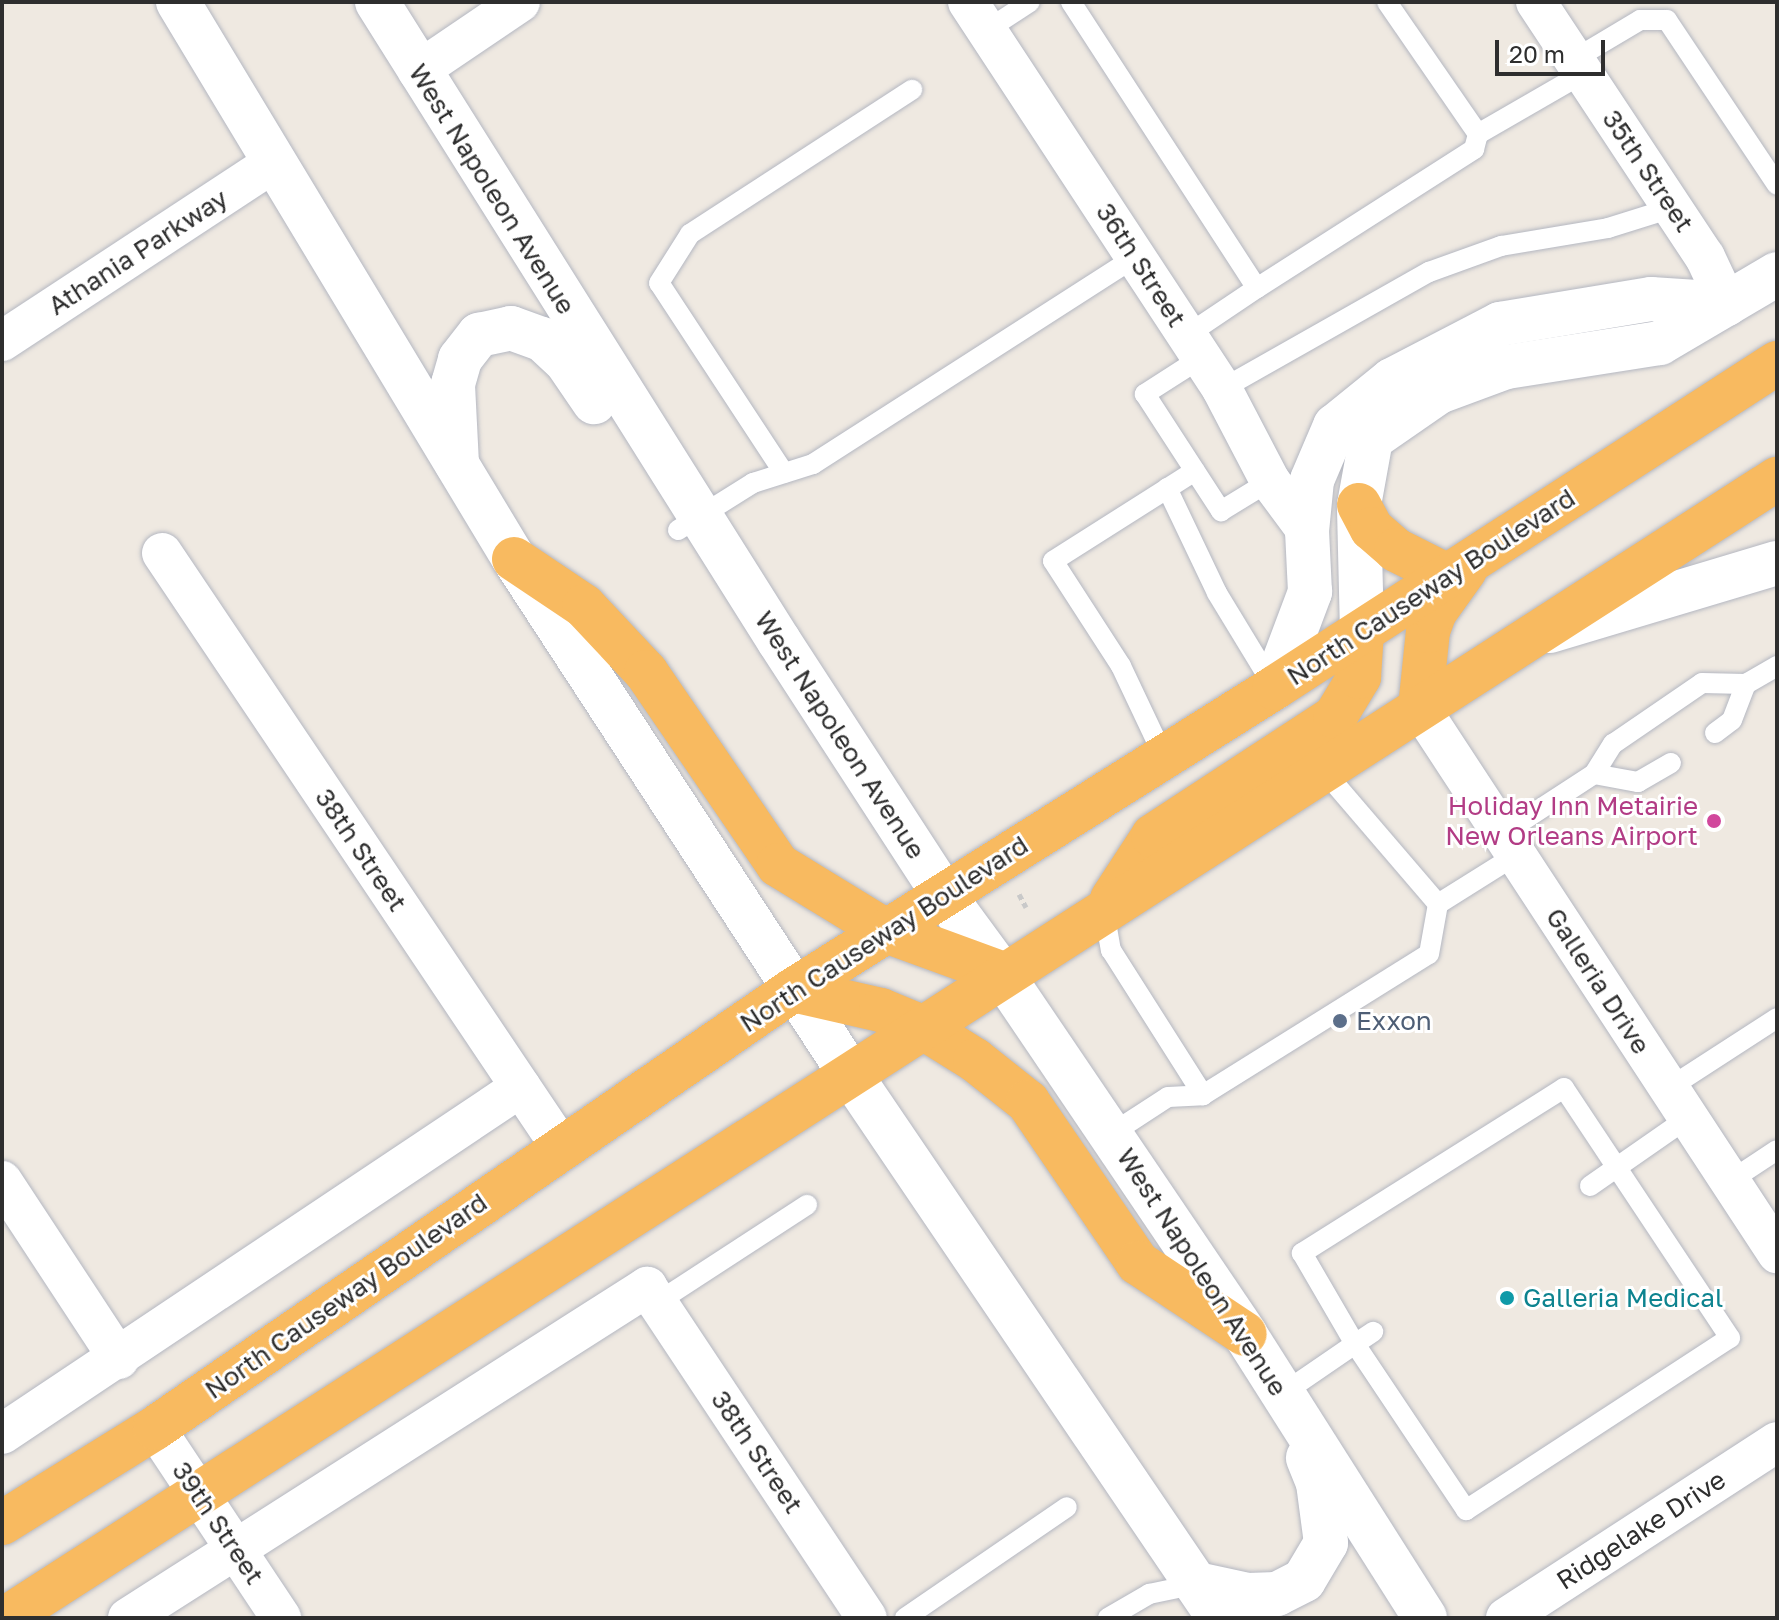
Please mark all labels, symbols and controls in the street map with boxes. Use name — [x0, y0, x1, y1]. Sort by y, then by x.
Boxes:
scale bar — [1499, 24, 1609, 74]
text: 20 m — [1509, 39, 1565, 68]
street label: West Napoleon Avenue — [402, 58, 582, 320]
street label: 35th Street — [1596, 104, 1700, 238]
street label: Athania Parkway — [43, 182, 233, 322]
street label: 36th Street — [1090, 197, 1192, 333]
street label: North Causeway Boulevard — [1281, 482, 1581, 692]
street label: West Napoleon Avenue — [748, 605, 932, 865]
street label: 38th Street — [309, 783, 413, 917]
place label: Holiday Inn Metairie New Orleans Airport — [1445, 790, 1698, 852]
marker: Holiday Inn Metairie New Orleans Airport — [1705, 812, 1723, 830]
street label: North Causeway Boulevard — [734, 829, 1034, 1039]
street label: Galleria Drive — [1539, 902, 1657, 1060]
place label: Exxon — [1356, 1005, 1432, 1037]
marker: Exxon — [1331, 1012, 1349, 1030]
street label: West Napoleon Avenue — [1110, 1142, 1294, 1402]
street label: North Causeway Boulevard — [199, 1187, 493, 1405]
place label: Galleria Medical — [1523, 1282, 1723, 1314]
marker: Galleria Medical — [1498, 1289, 1516, 1307]
street label: 38th Street — [705, 1385, 809, 1519]
street label: 39th Street — [166, 1456, 270, 1590]
street label: Ridgelake Drive — [1551, 1464, 1731, 1596]

